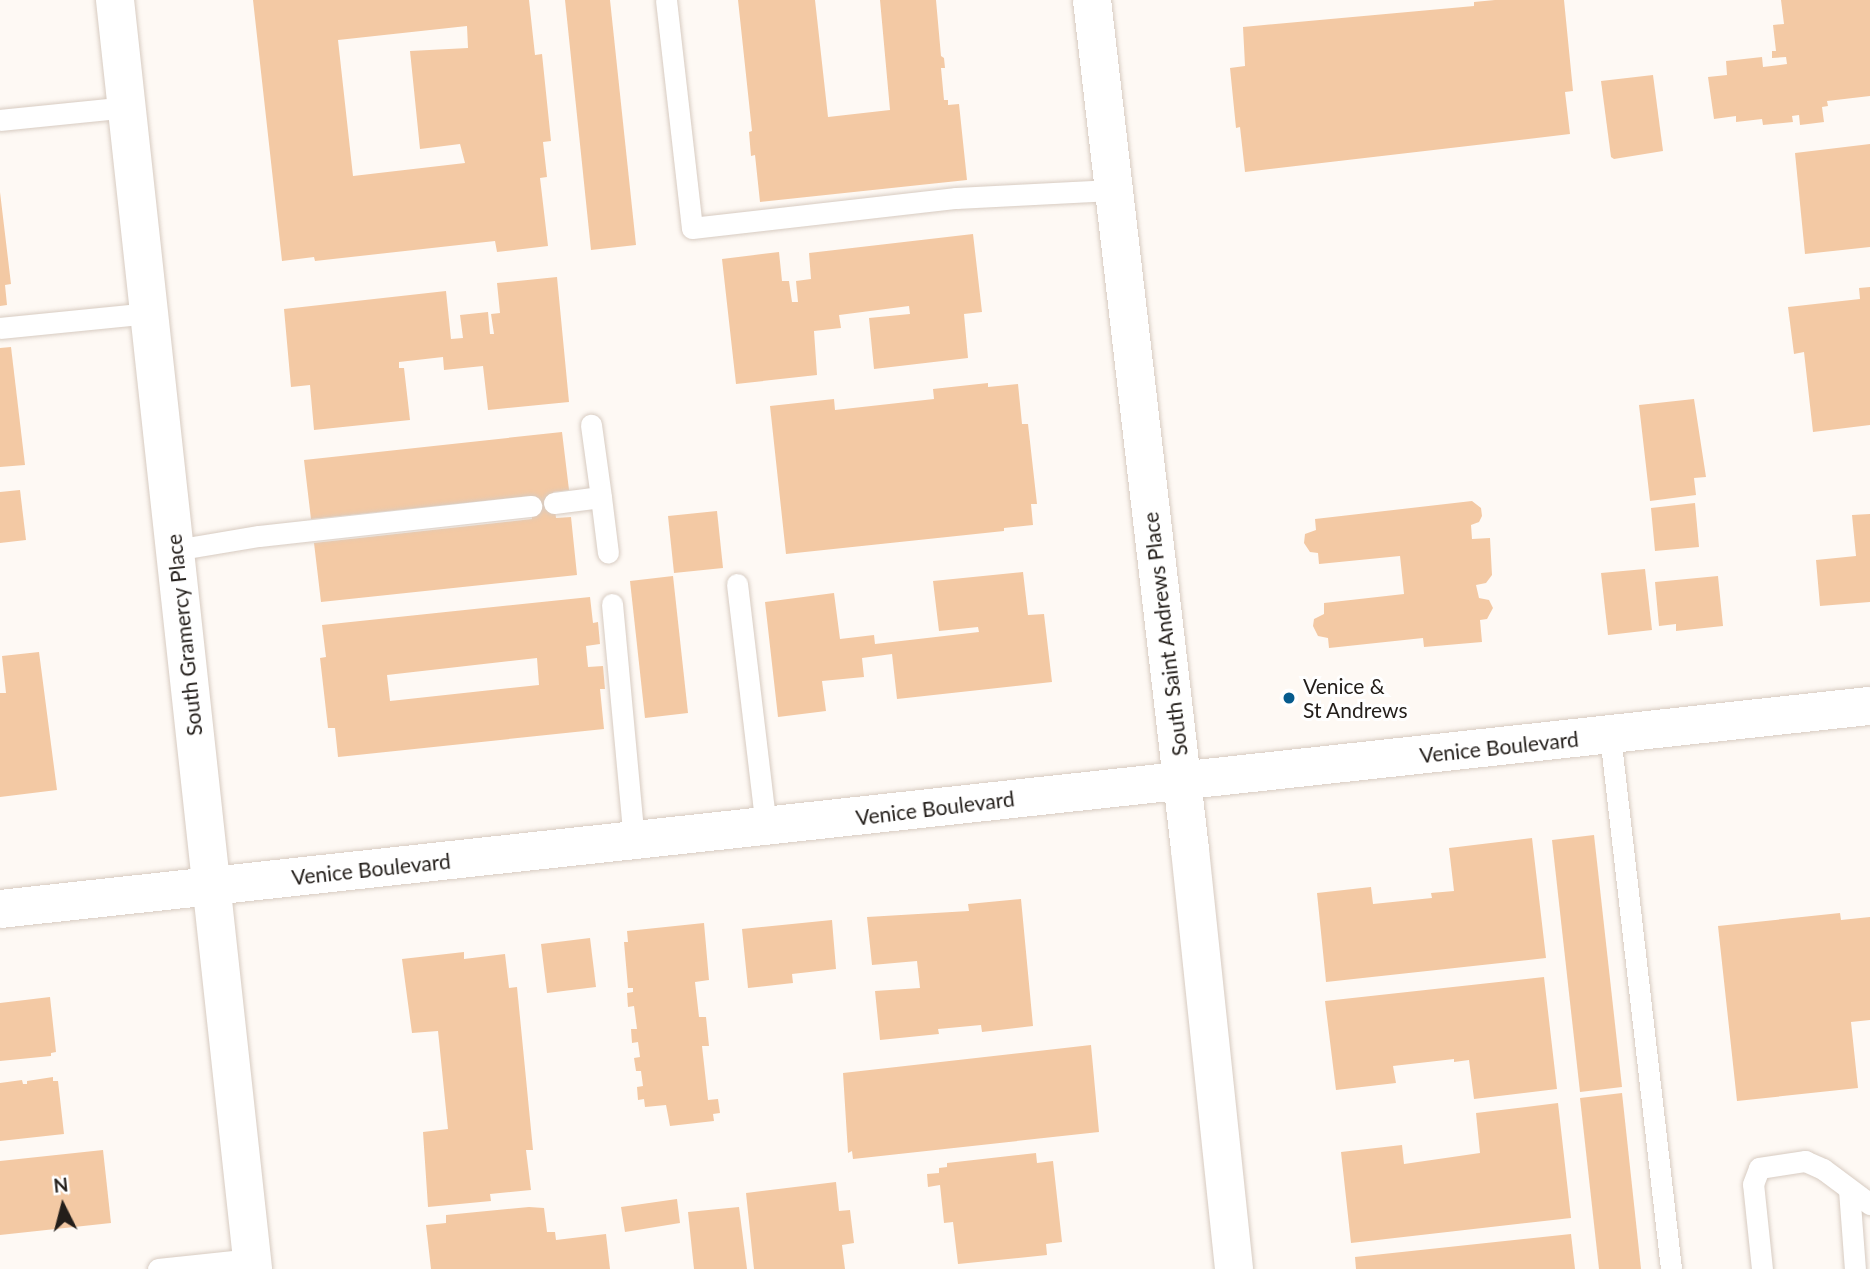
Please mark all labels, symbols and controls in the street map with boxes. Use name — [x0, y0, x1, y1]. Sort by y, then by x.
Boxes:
street label: South Saint Andrews Place — [1137, 510, 1193, 758]
street label: South Gramercy Place — [161, 533, 207, 737]
place label: Venice & St Andrews — [1303, 673, 1408, 723]
marker: Venice & St Andrews — [1281, 690, 1297, 706]
street label: Venice Boulevard — [1418, 726, 1580, 768]
street label: Venice Boulevard — [854, 786, 1016, 830]
street label: Venice Boulevard — [290, 848, 452, 890]
north arrow — [28, 1171, 98, 1241]
text: N — [52, 1172, 69, 1197]

